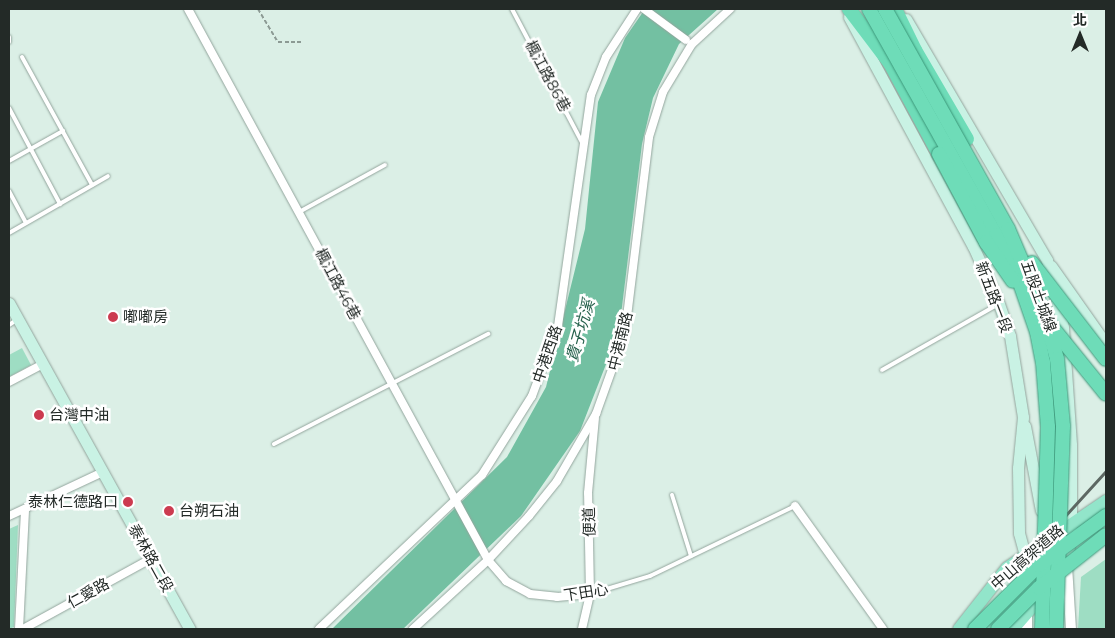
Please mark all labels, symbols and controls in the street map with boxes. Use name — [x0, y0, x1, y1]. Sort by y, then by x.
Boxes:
north arrow — [1055, 10, 1105, 60]
text: 北 — [1073, 11, 1087, 29]
street label: 楓江路86巷 — [522, 37, 574, 115]
street label: 楓江路46巷 — [311, 245, 365, 323]
street label: 五股土城線 — [1018, 258, 1060, 334]
street label: 新五路一段 — [972, 259, 1016, 335]
water label: 貴子坑溪 — [563, 298, 599, 364]
place label: 嘟嘟房 — [123, 308, 168, 326]
street label: 中港南路 — [604, 310, 636, 372]
marker: 嘟嘟房 — [107, 311, 119, 323]
street label: 中港西路 — [529, 323, 565, 385]
place label: 台灣中油 — [49, 406, 109, 424]
marker: 台灣中油 — [33, 409, 45, 421]
place label: 泰林仁德路口 — [28, 493, 118, 511]
marker: 泰林仁德路口 — [122, 496, 134, 508]
place label: 台朔石油 — [179, 502, 239, 520]
marker: 台朔石油 — [163, 505, 175, 517]
street label: 便道 — [580, 507, 598, 537]
street label: 泰林路二段 — [125, 521, 177, 595]
street label: 中山高架道路 — [987, 521, 1067, 593]
street label: 仁愛路 — [64, 574, 112, 612]
street label: 下田心 — [562, 580, 610, 604]

